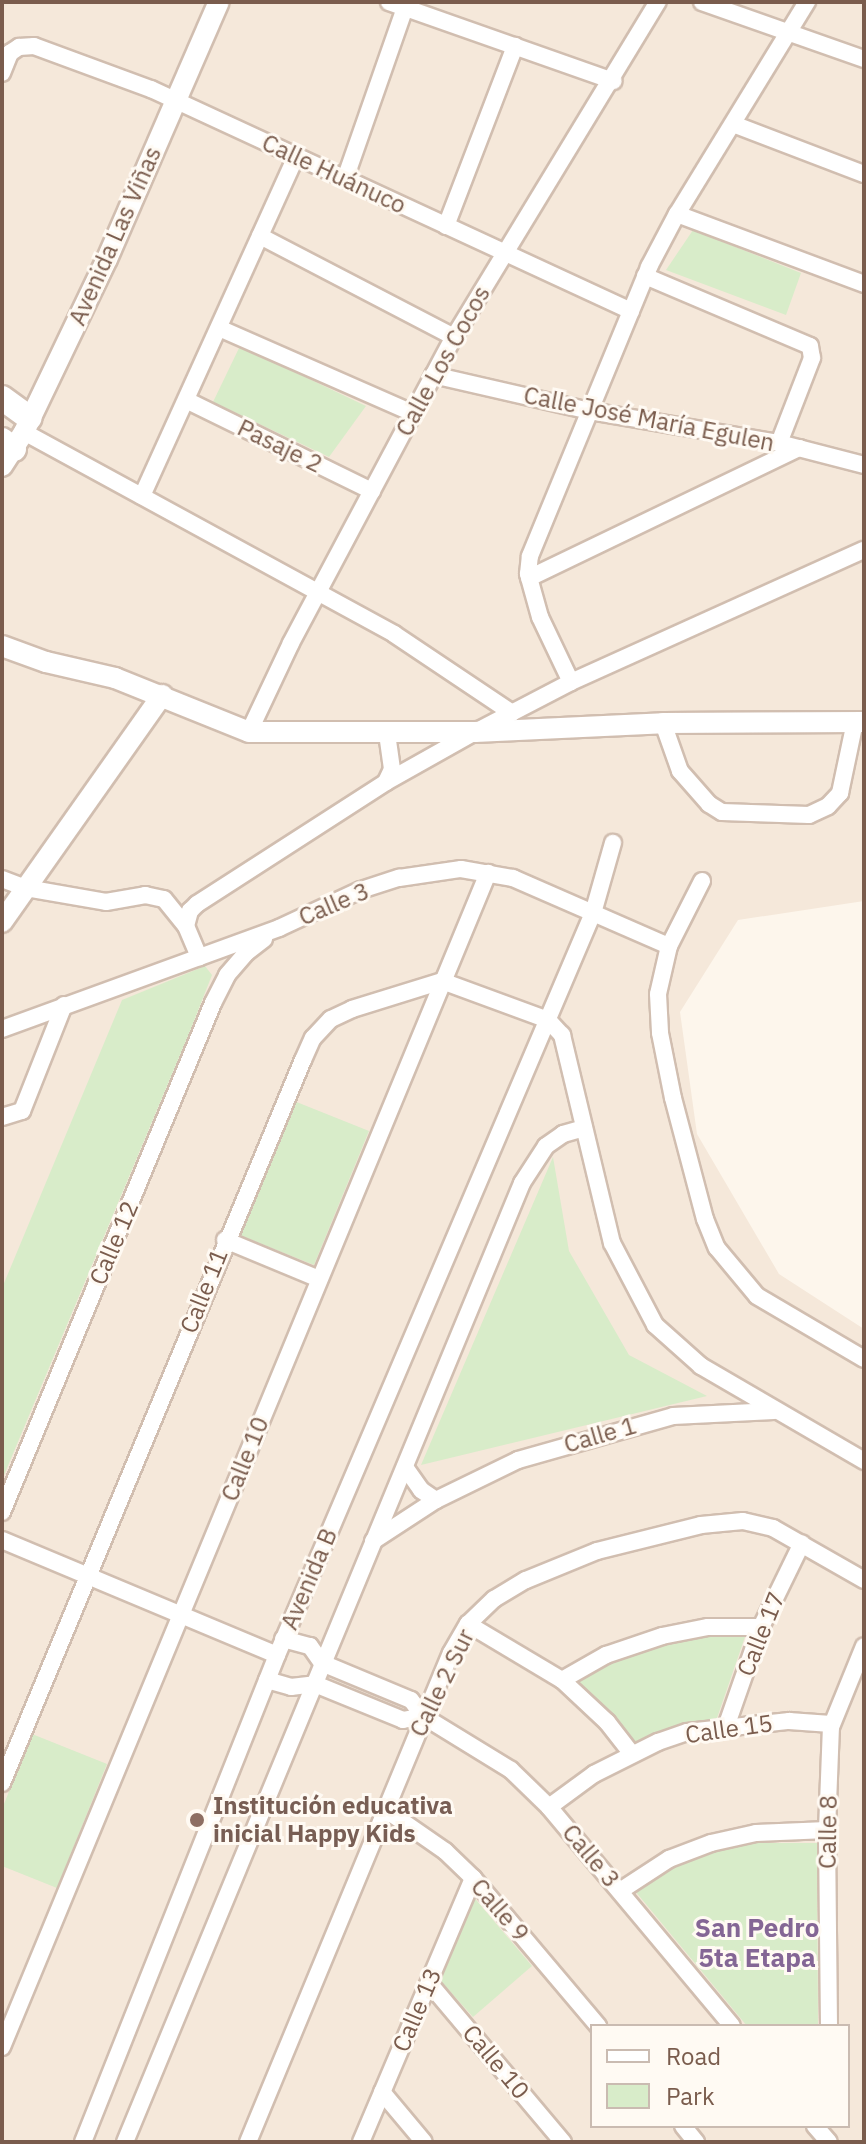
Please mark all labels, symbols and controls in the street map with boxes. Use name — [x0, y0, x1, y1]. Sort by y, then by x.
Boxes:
street label: Calle Huánuco — [257, 128, 411, 220]
street label: Avenida Las Viñas — [63, 142, 167, 330]
street label: Calle Los Cocos — [390, 281, 496, 441]
street label: Calle José María Egulen — [521, 381, 777, 457]
street label: Pasaje 2 — [233, 413, 327, 479]
street label: Calle 3 — [294, 876, 374, 932]
street label: Calle 12 — [83, 1197, 145, 1289]
street label: Calle 11 — [174, 1245, 234, 1337]
street label: Calle 1 — [561, 1411, 639, 1459]
street label: Calle 10 — [215, 1413, 275, 1505]
street label: Avenida B — [275, 1524, 343, 1634]
street label: Calle 17 — [731, 1588, 791, 1680]
street label: Calle 2 Sur — [404, 1625, 480, 1741]
street label: Calle 15 — [683, 1709, 775, 1749]
place label: Institución educativa inicial Happy Kids — [213, 1792, 453, 1848]
street label: Calle 8 — [813, 1795, 843, 1869]
marker: Institución educativa inicial Happy Kids — [188, 1811, 206, 1829]
street label: Calle 3 — [556, 1818, 626, 1894]
street label: Calle 9 — [465, 1873, 535, 1947]
district label: San Pedro 5ta Etapa — [695, 1912, 819, 1974]
street label: Calle 13 — [386, 1964, 448, 2056]
street label: Calle 10 — [457, 2019, 535, 2105]
legend — [590, 2024, 850, 2128]
text: Road — [666, 2040, 721, 2072]
text: Park — [666, 2080, 715, 2112]

